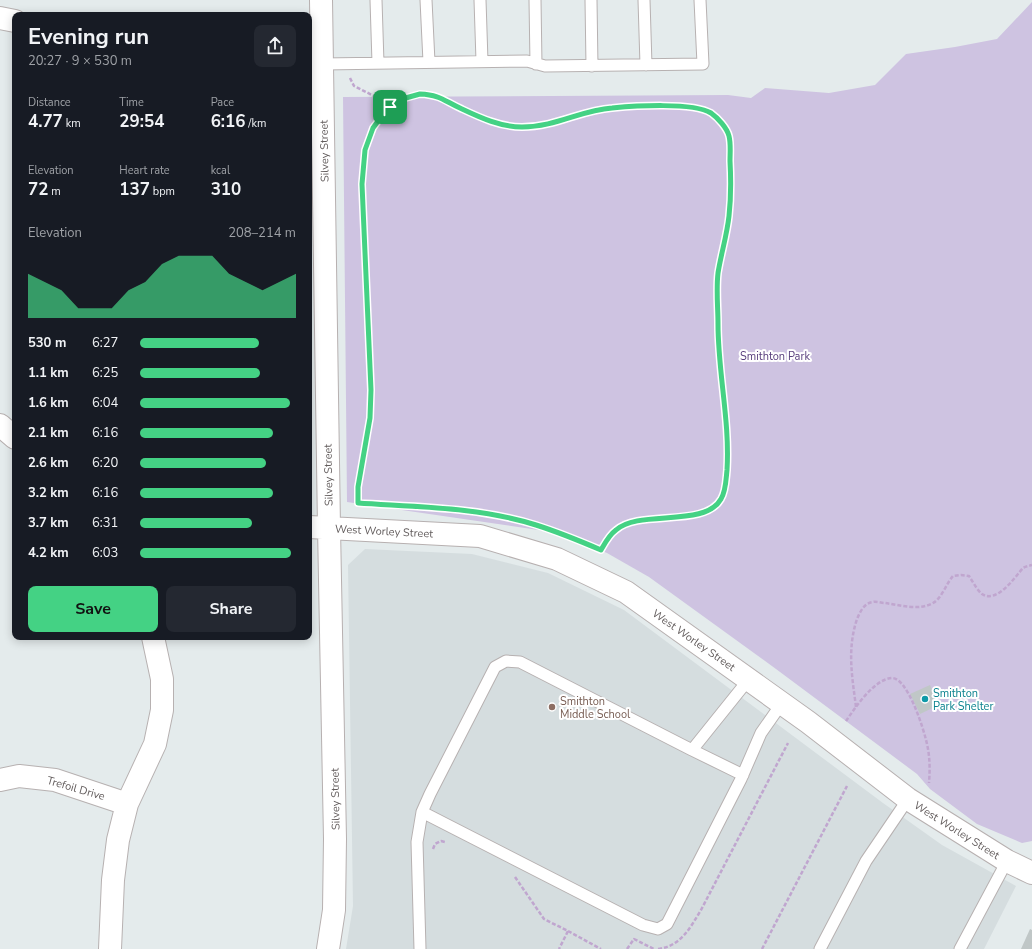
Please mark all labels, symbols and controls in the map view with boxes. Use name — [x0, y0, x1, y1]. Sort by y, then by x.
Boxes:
text: Evening run — [28, 22, 149, 52]
button: share — [254, 25, 296, 67]
text: 20:27 · 9 × 530 m — [28, 52, 132, 70]
pin — [373, 90, 407, 124]
text: Distance — [28, 95, 71, 110]
text: Time — [119, 95, 144, 110]
text: Pace — [211, 95, 234, 110]
icon: arrive — [379, 96, 401, 118]
text: 4.77 — [28, 110, 63, 133]
text: 29:54 — [119, 110, 164, 133]
text: 6:16 — [211, 110, 245, 133]
text: km — [63, 116, 81, 131]
text: /km — [245, 116, 266, 131]
street label: Silvey Street — [316, 120, 333, 182]
text: Elevation — [28, 163, 74, 178]
text: Heart rate — [119, 163, 170, 178]
text: kcal — [211, 163, 230, 178]
text: 72 — [28, 178, 48, 201]
text: 137 — [119, 178, 150, 201]
text: 310 — [211, 178, 241, 201]
text: m — [48, 184, 61, 199]
text: bpm — [150, 184, 175, 199]
text: Elevation — [28, 224, 82, 242]
text: 208–214 m — [228, 224, 296, 242]
text: 530 m — [28, 334, 66, 352]
text: 6:27 — [92, 334, 118, 352]
park label: Smithton Park — [740, 349, 810, 364]
text: 1.1 km — [28, 364, 69, 382]
text: 6:25 — [92, 364, 118, 382]
text: 1.6 km — [28, 394, 69, 412]
text: 6:04 — [92, 394, 118, 412]
text: 2.1 km — [28, 424, 69, 442]
text: 6:16 — [92, 424, 118, 442]
street label: Silvey Street — [320, 444, 337, 506]
text: 2.6 km — [28, 454, 69, 472]
text: 6:20 — [92, 454, 118, 472]
text: 3.2 km — [28, 484, 69, 502]
text: 6:16 — [92, 484, 118, 502]
text: 3.7 km — [28, 514, 69, 532]
text: 6:31 — [92, 514, 118, 532]
street label: West Worley Street — [335, 521, 434, 542]
text: 4.2 km — [28, 544, 69, 562]
text: 6:03 — [92, 544, 118, 562]
button: Save — [28, 586, 158, 632]
button: Share — [166, 586, 296, 632]
street label: West Worley Street — [649, 606, 738, 675]
place label: Smithton Park Shelter — [933, 686, 993, 714]
place label: Smithton Middle School — [560, 694, 631, 722]
marker: Smithton Park Shelter — [920, 694, 930, 704]
marker: Smithton Middle School — [547, 702, 557, 712]
street label: Silvey Street — [327, 768, 344, 830]
street label: Trefoil Drive — [45, 773, 107, 804]
street label: West Worley Street — [911, 798, 1002, 863]

